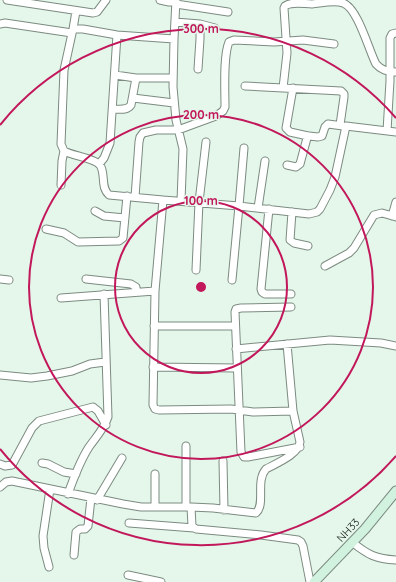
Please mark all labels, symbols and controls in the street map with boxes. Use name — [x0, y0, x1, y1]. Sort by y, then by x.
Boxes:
text: 300 m — [183, 21, 219, 36]
text: 200 m — [183, 107, 219, 122]
text: 100 m — [184, 193, 218, 208]
centre of rings — [194, 280, 208, 294]
street label: NH33 — [334, 515, 363, 545]

